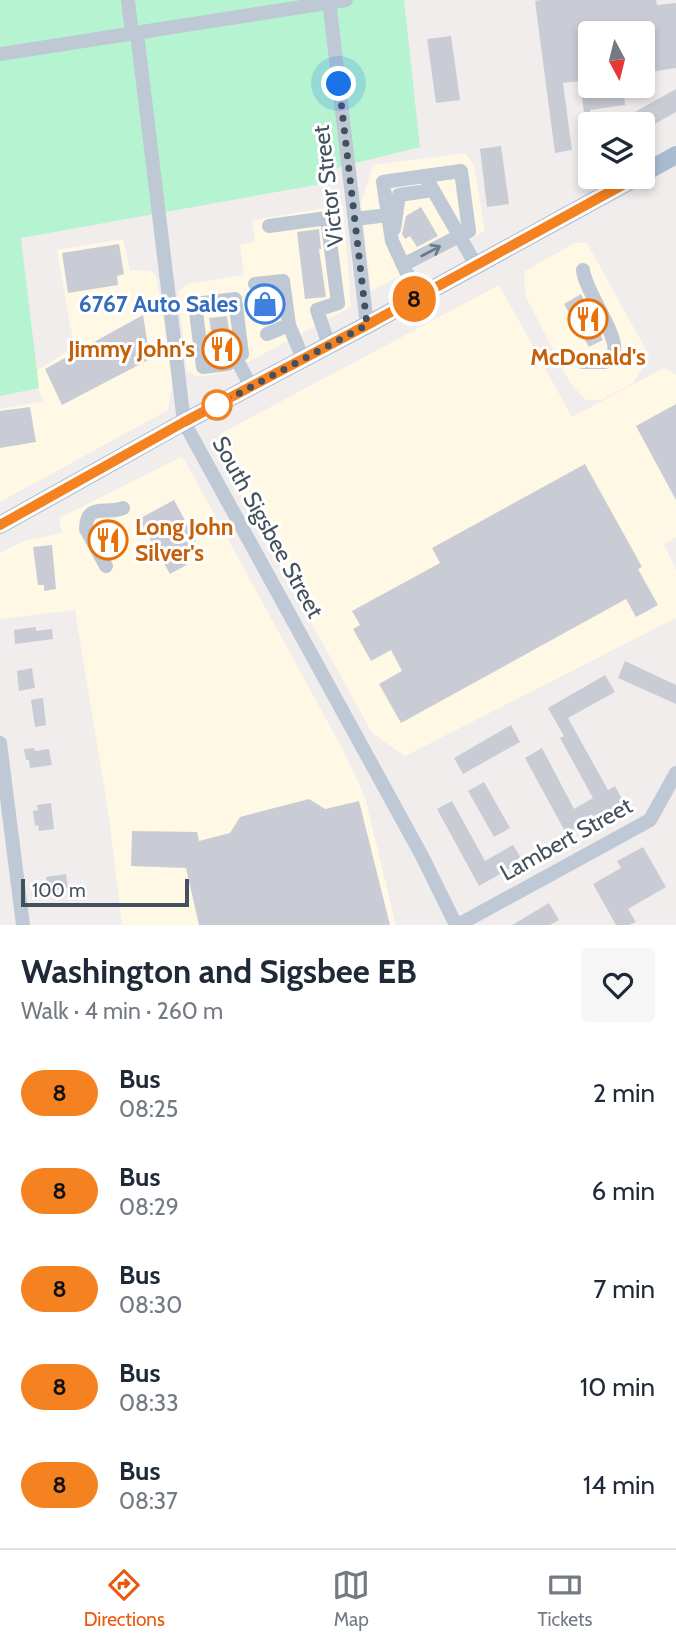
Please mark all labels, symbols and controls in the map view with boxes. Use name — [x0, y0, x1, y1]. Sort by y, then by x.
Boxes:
north arrow — [578, 21, 654, 98]
map controls — [578, 21, 655, 189]
your location — [321, 66, 356, 101]
button: layers — [578, 112, 655, 189]
street label: Victor Street — [307, 123, 349, 248]
one-way arrow — [420, 243, 441, 257]
line badge: 8 — [391, 276, 437, 322]
shop icon: 6767 Auto Sales — [244, 283, 286, 325]
text: 8 — [407, 284, 421, 313]
place label: 6767 Auto Sales — [79, 290, 238, 318]
restaurant icon: McDonald's — [567, 298, 609, 340]
restaurant icon: Jimmy John's — [201, 328, 243, 370]
place label: Jimmy John's — [67, 335, 195, 363]
place label: McDonald's — [530, 343, 646, 371]
unlabelled marker — [202, 390, 232, 420]
street label: South Sigsbee Street — [206, 431, 330, 623]
place label: Long John Silver's — [135, 513, 234, 567]
restaurant icon: Long John Silver's — [87, 519, 129, 561]
street label: Lambert Street — [495, 791, 637, 887]
scale bar — [21, 876, 189, 908]
text: 100 m — [32, 879, 86, 902]
button: heart — [581, 948, 655, 1022]
text: Washington and Sigsbee EB — [21, 951, 417, 991]
text: Walk · 4 min · 260 m — [21, 997, 223, 1025]
text: Bus — [119, 1063, 160, 1095]
text: 2 min — [593, 1077, 655, 1109]
text: 8 — [52, 1078, 67, 1107]
text: 08:25 — [119, 1095, 178, 1123]
text: Bus — [119, 1161, 160, 1193]
text: 6 min — [592, 1175, 655, 1207]
text: 8 — [52, 1176, 67, 1205]
text: 08:29 — [119, 1193, 179, 1221]
text: Bus — [119, 1259, 160, 1291]
text: 7 min — [593, 1273, 655, 1305]
text: 8 — [52, 1274, 67, 1303]
text: 08:30 — [119, 1291, 182, 1319]
text: Bus — [119, 1357, 160, 1389]
text: 10 min — [580, 1371, 655, 1403]
text: 8 — [52, 1372, 67, 1401]
text: 08:33 — [119, 1389, 179, 1417]
text: Bus — [119, 1455, 160, 1487]
text: 14 min — [583, 1469, 655, 1501]
text: 8 — [52, 1470, 67, 1499]
text: 08:37 — [119, 1487, 178, 1515]
tab: Directions — [84, 1566, 165, 1631]
tab: Map — [332, 1566, 370, 1631]
tab: Tickets — [538, 1566, 592, 1631]

